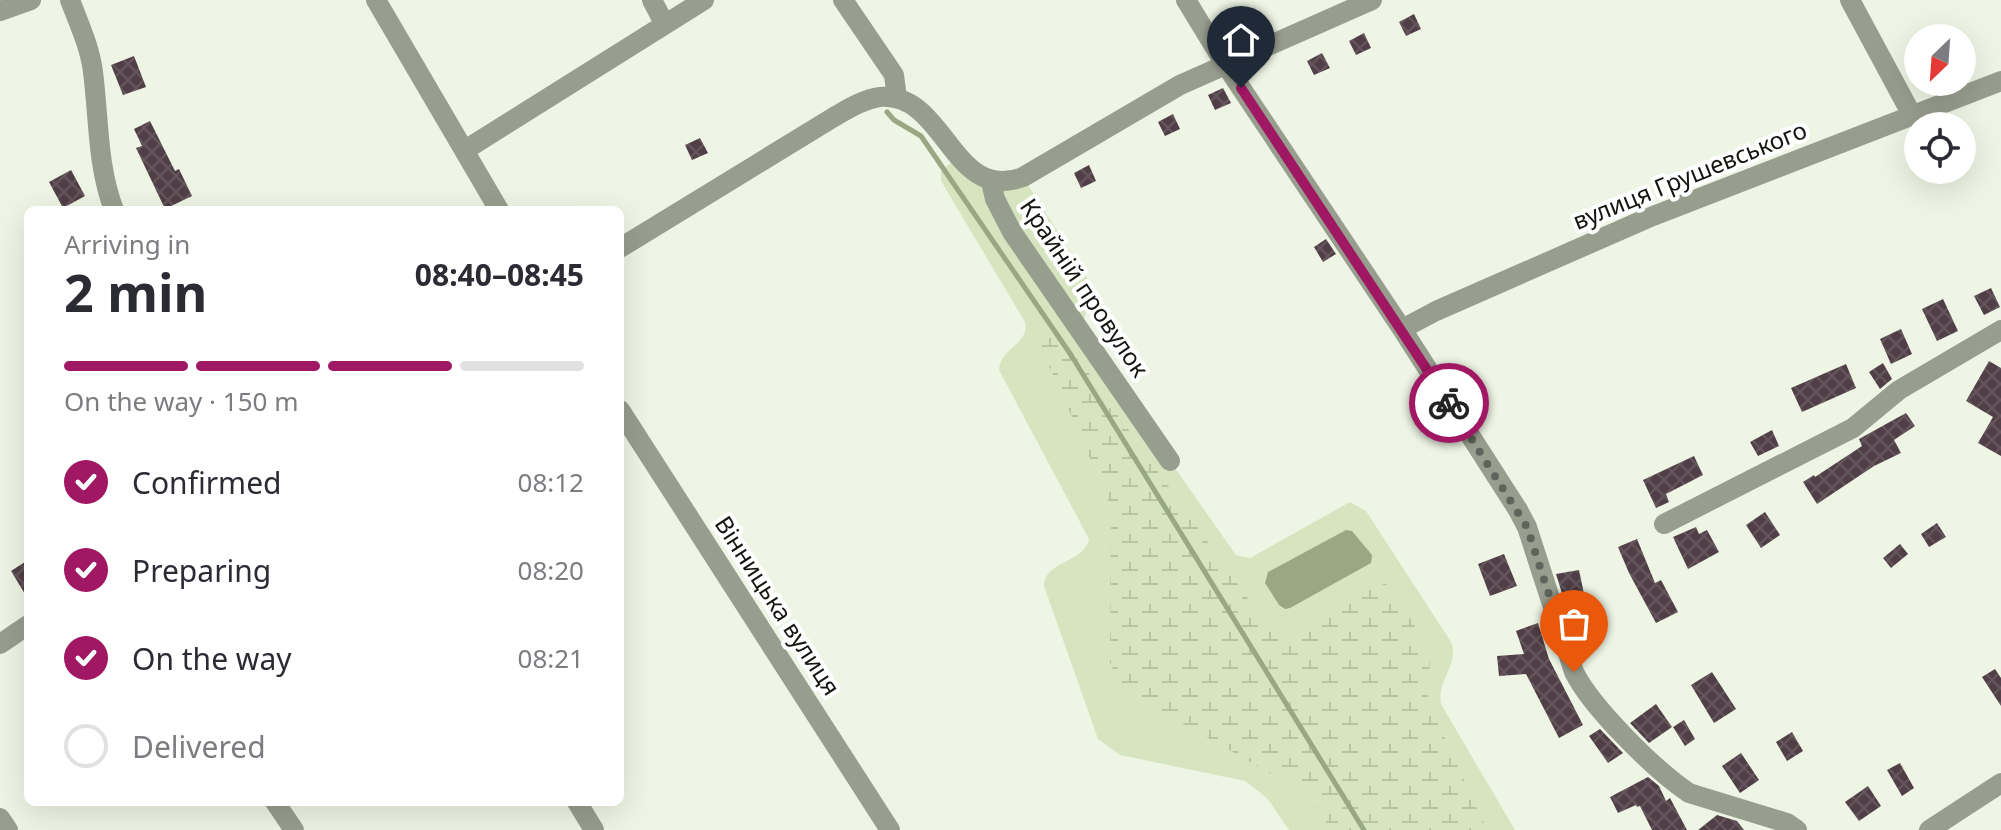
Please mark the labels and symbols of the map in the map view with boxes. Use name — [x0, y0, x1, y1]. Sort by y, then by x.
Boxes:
pin — [1207, 6, 1275, 88]
north arrow — [1904, 24, 1976, 96]
street label: вулиця Грушевського — [1567, 113, 1811, 237]
street label: Крайній провулок — [1013, 191, 1157, 383]
courier — [1409, 363, 1489, 443]
street label: Вінницька вулиця — [708, 509, 849, 701]
pin — [1540, 590, 1608, 672]

